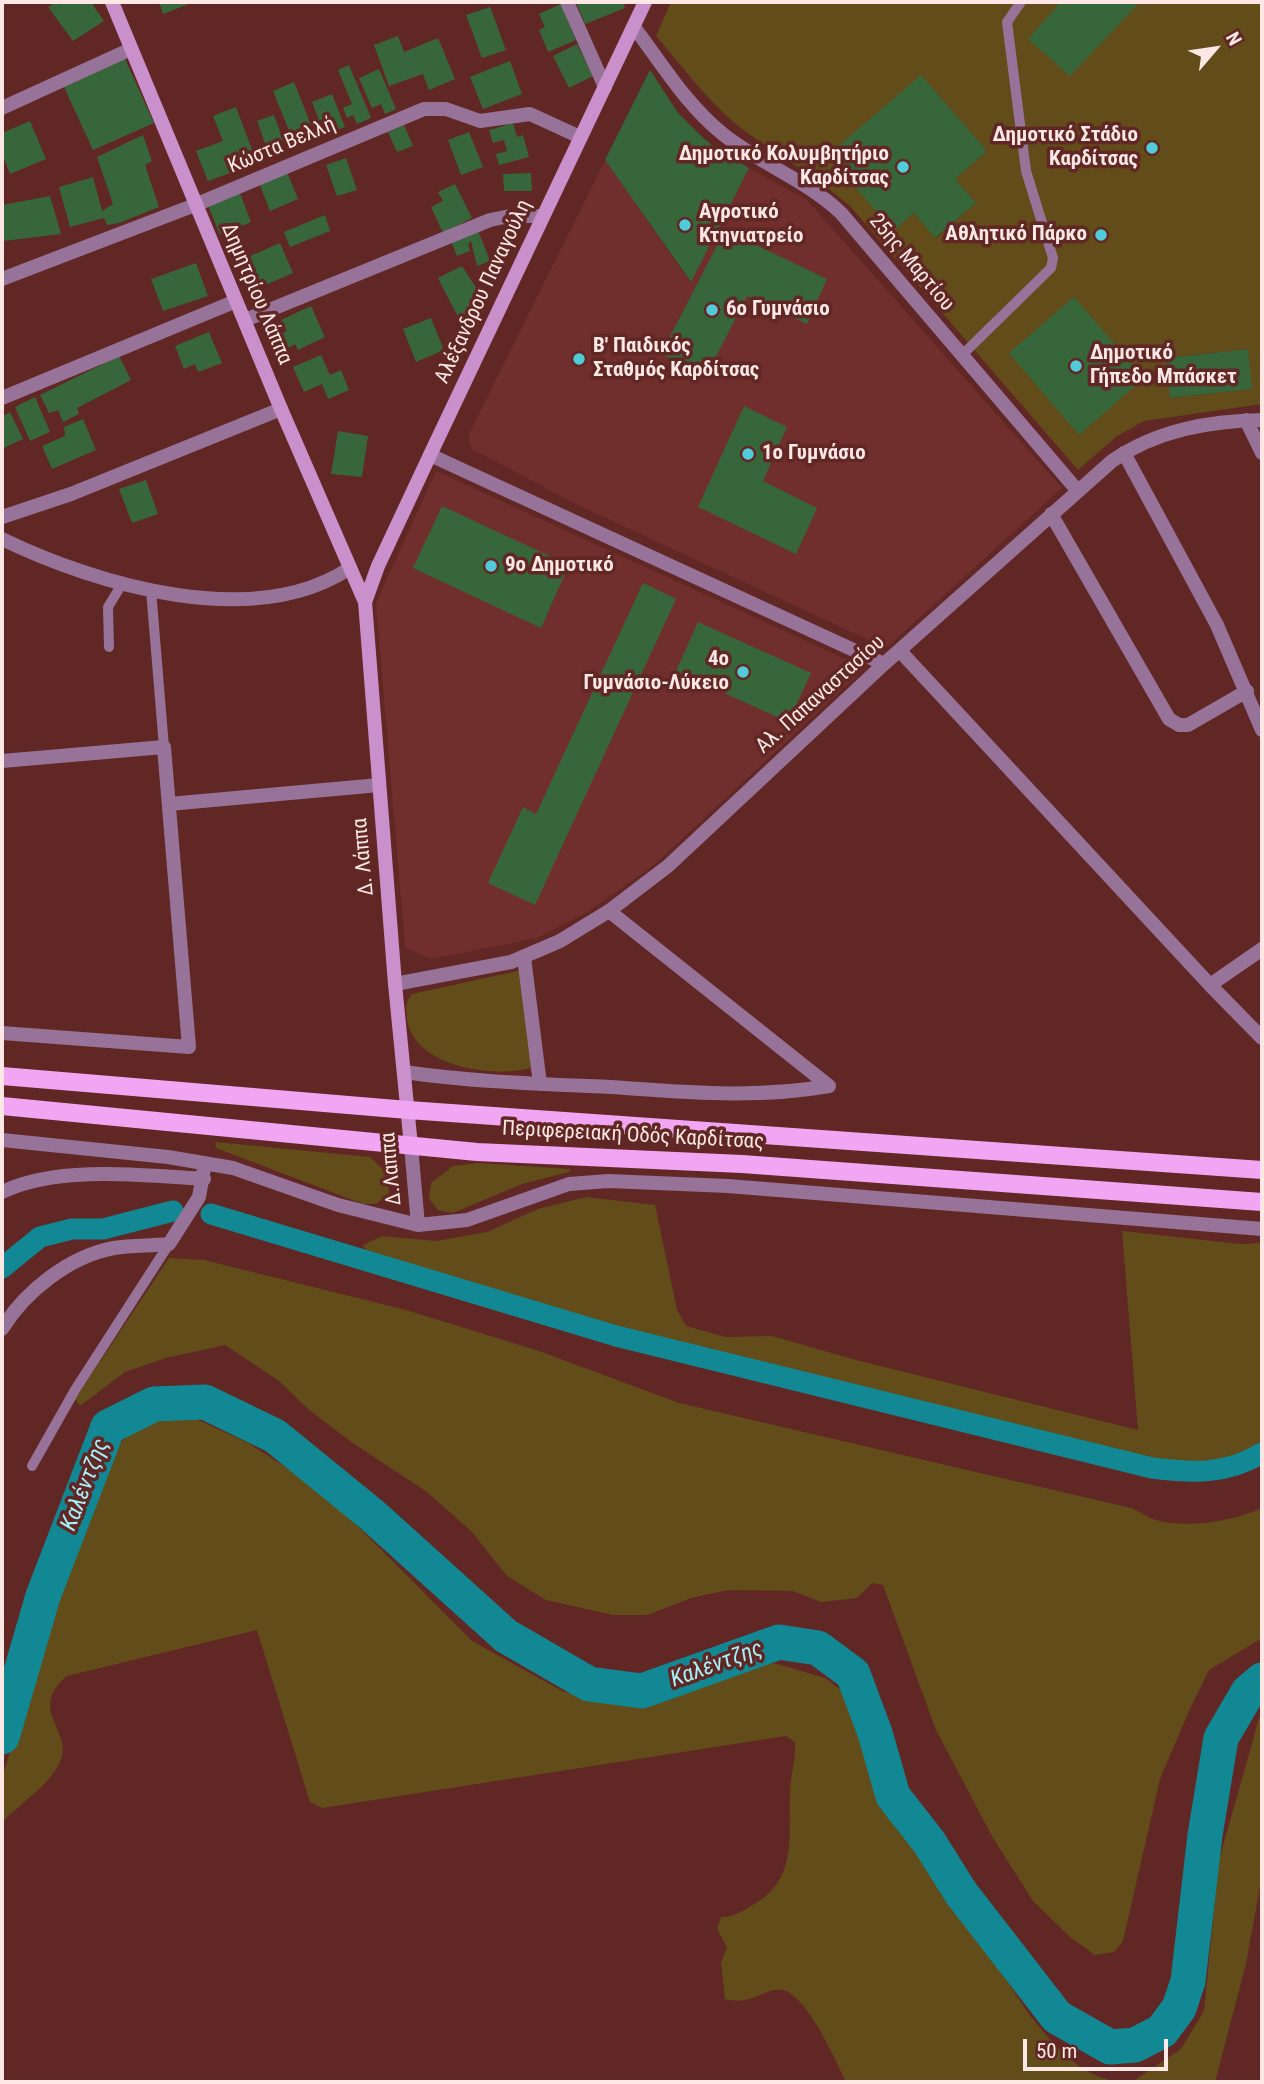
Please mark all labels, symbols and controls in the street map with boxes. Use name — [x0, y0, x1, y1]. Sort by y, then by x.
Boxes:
north arrow — [1180, 14, 1250, 84]
text: N — [1221, 28, 1247, 49]
street label: Κώστα Βελλή — [225, 112, 339, 180]
place label: Δημοτικό Στάδιο Καρδίτσας — [993, 123, 1138, 173]
marker: Δημοτικό Στάδιο Καρδίτσας — [1144, 140, 1160, 156]
place label: Δημοτικό Κολυμβητήριο Καρδίτσας — [679, 142, 889, 192]
marker: Δημοτικό Κολυμβητήριο Καρδίτσας — [895, 159, 911, 175]
street label: Αλέξανδρου Παναγούλη — [430, 196, 538, 388]
place label: Αγροτικό Κτηνιατρείο — [699, 200, 803, 250]
street label: 25ης Μαρτίου — [863, 209, 959, 317]
marker: Αγροτικό Κτηνιατρείο — [677, 217, 693, 233]
street label: Δημητρίου Λάππα — [215, 220, 297, 368]
place label: Αθλητικό Πάρκο — [945, 222, 1087, 248]
marker: Αθλητικό Πάρκο — [1093, 227, 1109, 243]
place label: 6ο Γυμνάσιο — [726, 297, 830, 323]
marker: 6ο Γυμνάσιο — [704, 302, 720, 318]
place label: Β' Παιδικός Σταθμός Καρδίτσας — [593, 334, 759, 384]
place label: Δημοτικό Γήπεδο Μπάσκετ — [1090, 341, 1237, 391]
marker: Β' Παιδικός Σταθμός Καρδίτσας — [571, 351, 587, 367]
marker: Δημοτικό Γήπεδο Μπάσκετ — [1068, 358, 1084, 374]
place label: 1ο Γυμνάσιο — [762, 441, 866, 467]
marker: 1ο Γυμνάσιο — [740, 446, 756, 462]
place label: 9ο Δημοτικό — [505, 553, 614, 579]
marker: 9ο Δημοτικό — [483, 558, 499, 574]
street label: Αλ. Παπαναστασίου — [751, 631, 891, 759]
place label: 4ο Γυμνάσιο-Λύκειο — [583, 647, 729, 697]
marker: 4ο Γυμνάσιο-Λύκειο — [735, 664, 751, 680]
street label: Δ. Λάππα — [348, 817, 380, 897]
street label: Περιφερειακή Οδός Καρδίτσας — [501, 1117, 765, 1155]
street label: Δ.Λαππα — [376, 1131, 408, 1207]
water label: Καλέντζης — [56, 1435, 116, 1535]
water label: Καλέντζης — [667, 1636, 767, 1694]
scale bar — [1026, 2024, 1171, 2068]
text: 50 m — [1036, 2039, 1077, 2063]

